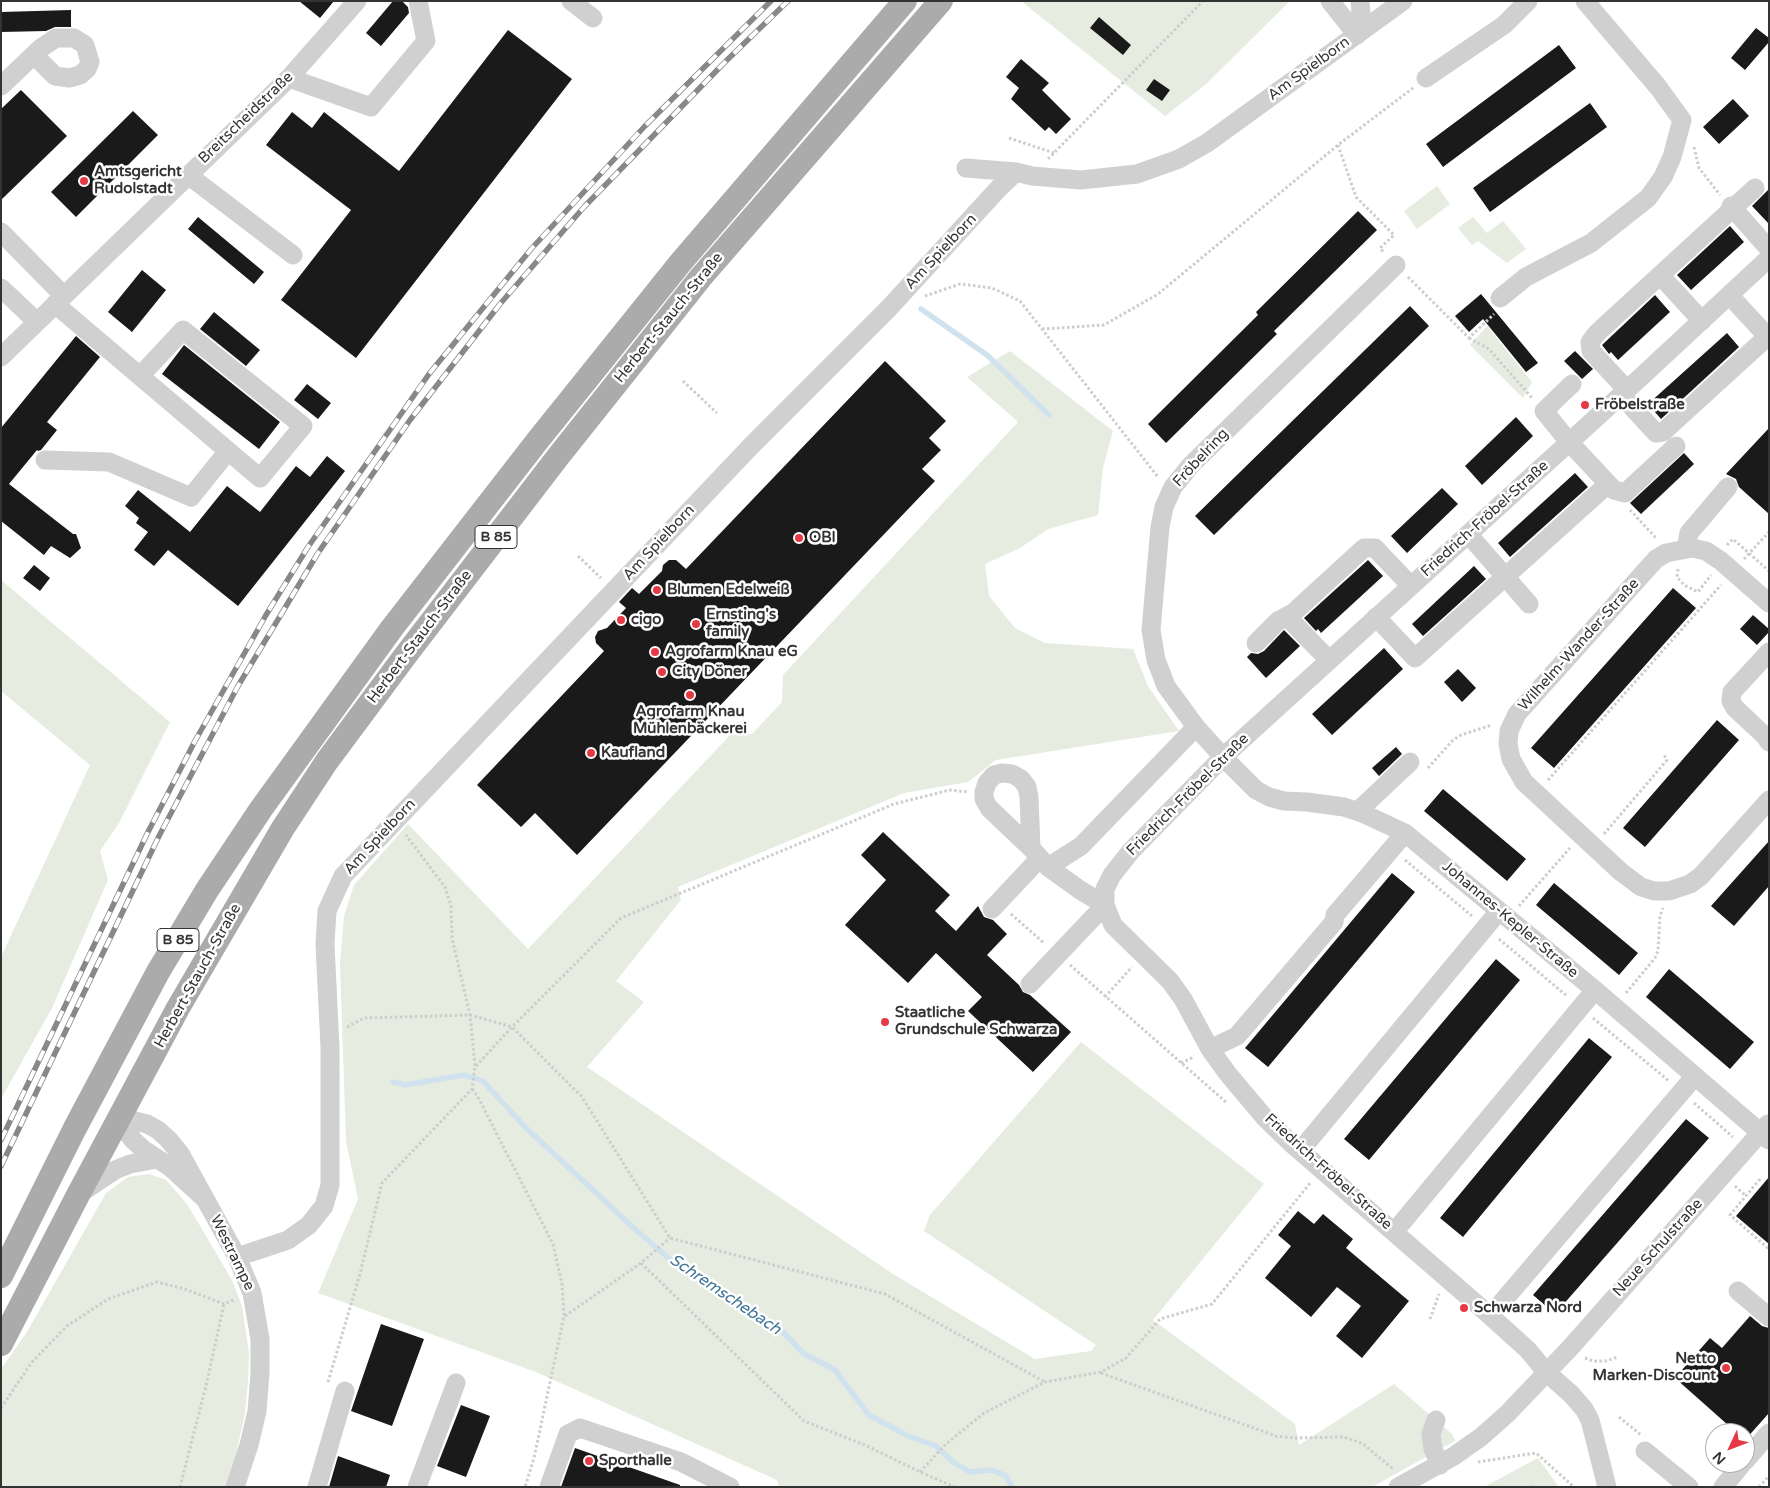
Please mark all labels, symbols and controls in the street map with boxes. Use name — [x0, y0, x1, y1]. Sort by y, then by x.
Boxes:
street label: Am Spielborn — [1265, 33, 1353, 105]
street label: Breitscheidstraße — [195, 68, 297, 168]
place label: Amtsgericht Rudolstadt — [94, 163, 182, 198]
marker: Amtsgericht Rudolstadt — [78, 175, 90, 187]
street label: Am Spielborn — [901, 210, 981, 294]
street label: Herbert-Stauch-Straße — [611, 249, 727, 387]
place label: Fröbelstraße — [1595, 396, 1685, 414]
marker: Fröbelstraße — [1579, 399, 1591, 411]
street label: Fröbelring — [1169, 425, 1233, 491]
street label: Friedrich-Fröbel-Straße — [1418, 457, 1552, 581]
street label: Am Spielborn — [619, 501, 699, 585]
road number: B 85 — [475, 526, 517, 548]
place label: OBI — [809, 529, 836, 547]
marker: OBI — [793, 532, 805, 544]
street label: Herbert-Stauch-Straße — [364, 567, 476, 707]
street label: Wilhelm-Wander-Straße — [1515, 575, 1643, 715]
place label: Blumen Edelweiß — [667, 581, 790, 599]
marker: Blumen Edelweiß — [651, 584, 663, 596]
place label: Ernsting's family — [706, 606, 776, 641]
place label: cigo — [631, 611, 661, 629]
marker: cigo — [615, 614, 627, 626]
marker: Ernsting's family — [690, 618, 702, 630]
place label: Agrofarm Knau eG — [665, 643, 798, 661]
marker: Agrofarm Knau eG — [649, 646, 661, 658]
place label: City Döner — [672, 663, 747, 681]
marker: City Döner — [656, 666, 668, 678]
marker: Agrofarm Knau Mühlenbäckerei — [684, 689, 696, 701]
place label: Agrofarm Knau Mühlenbäckerei — [633, 703, 747, 738]
street label: Friedrich-Fröbel-Straße — [1123, 730, 1253, 860]
place label: Kaufland — [601, 744, 665, 762]
marker: Kaufland — [585, 747, 597, 759]
street label: Am Spielborn — [340, 795, 420, 879]
street label: Johannes-Kepler-Straße — [1438, 858, 1582, 982]
street label: Herbert-Stauch-Straße — [151, 901, 245, 1051]
road number: B 85 — [157, 928, 199, 952]
place label: Staatliche Grundschule Schwarza — [895, 1004, 1057, 1039]
marker: Staatliche Grundschule Schwarza — [879, 1016, 891, 1028]
street label: Friedrich-Fröbel-Straße — [1261, 1110, 1395, 1234]
street label: Neue Schulstraße — [1609, 1195, 1707, 1301]
street label: Westrampe — [206, 1212, 258, 1294]
water label: Schremschebach — [666, 1251, 784, 1339]
place label: Schwarza Nord — [1474, 1299, 1582, 1317]
marker: Schwarza Nord — [1458, 1302, 1470, 1314]
place label: Netto Marken-Discount — [1593, 1350, 1716, 1385]
marker: Netto Marken-Discount — [1720, 1362, 1732, 1374]
north arrow — [1705, 1423, 1755, 1473]
text: N — [1709, 1448, 1729, 1468]
place label: Sporthalle — [599, 1452, 672, 1470]
marker: Sporthalle — [583, 1455, 595, 1467]

